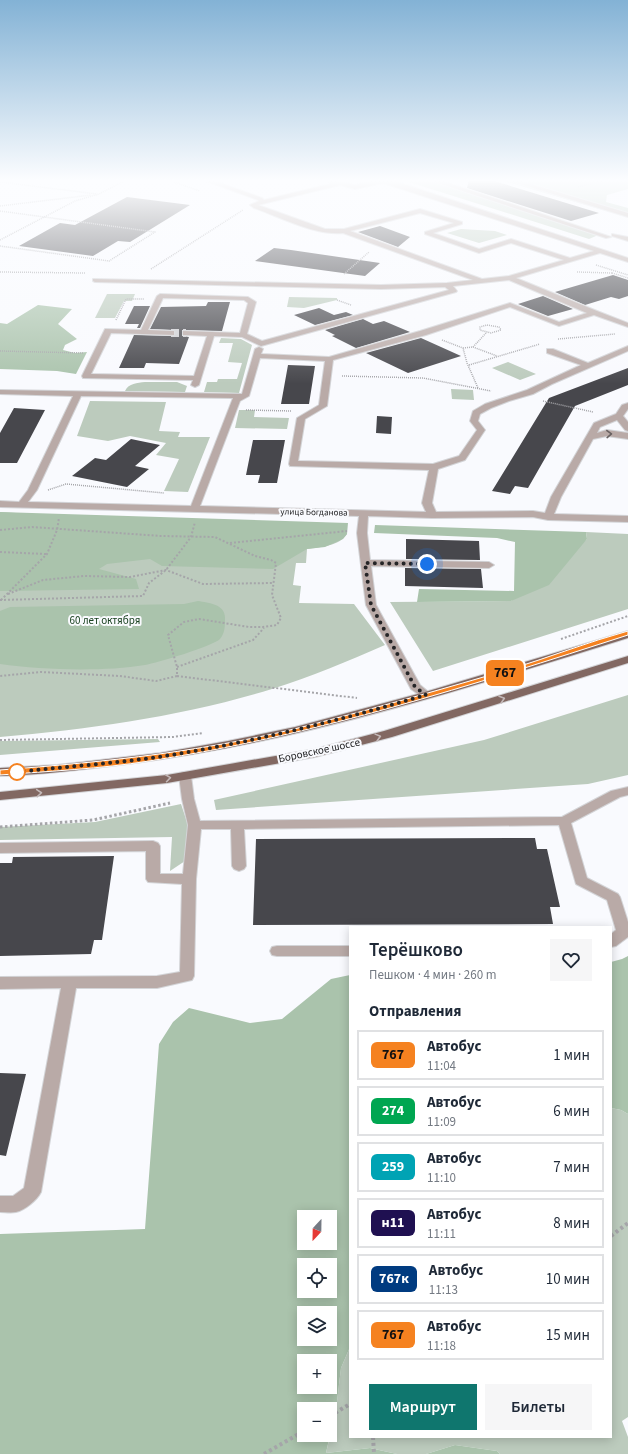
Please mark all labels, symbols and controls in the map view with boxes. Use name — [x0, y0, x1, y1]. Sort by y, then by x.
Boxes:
one-way arrow — [606, 430, 612, 438]
street label: улица Богданова — [280, 505, 348, 520]
your location — [417, 554, 437, 574]
park label: 60 лет октября — [70, 613, 140, 628]
line badge: 767 — [482, 660, 528, 686]
text: 767 — [494, 663, 516, 683]
one-way arrow — [499, 695, 506, 704]
one-way arrow — [374, 733, 381, 742]
street label: Боровское шоссе — [277, 734, 362, 766]
unlabelled marker — [8, 763, 26, 781]
one-way arrow — [165, 774, 171, 783]
one-way arrow — [36, 789, 42, 798]
text: Терёшково — [369, 937, 463, 964]
button: heart — [550, 939, 592, 981]
text: Пешком · 4 мин · 260 m — [369, 966, 497, 984]
text: Отправления — [369, 1001, 462, 1022]
text: Автобус — [427, 1036, 481, 1057]
text: 767 — [382, 1045, 404, 1065]
text: 1 мин — [553, 1045, 590, 1066]
text: 11:04 — [427, 1057, 456, 1075]
text: Автобус — [427, 1092, 481, 1113]
text: 274 — [382, 1101, 404, 1121]
text: 6 мин — [553, 1101, 590, 1122]
text: 11:09 — [427, 1113, 456, 1131]
text: Автобус — [427, 1148, 481, 1169]
text: 259 — [382, 1157, 404, 1177]
text: 7 мин — [553, 1157, 590, 1178]
text: 11:10 — [427, 1169, 456, 1187]
text: Автобус — [427, 1204, 481, 1225]
north arrow — [297, 1210, 337, 1250]
map controls — [297, 1210, 337, 1442]
text: н11 — [382, 1213, 404, 1233]
text: 8 мин — [553, 1213, 590, 1234]
text: 11:11 — [427, 1225, 456, 1243]
button: locate — [297, 1258, 337, 1298]
text: Автобус — [429, 1260, 483, 1281]
text: 767к — [379, 1269, 409, 1289]
text: 10 мин — [546, 1269, 590, 1290]
text: 11:13 — [429, 1281, 458, 1299]
button: layers — [297, 1306, 337, 1346]
text: Автобус — [427, 1316, 481, 1337]
text: 767 — [382, 1325, 404, 1345]
text: 15 мин — [546, 1325, 590, 1346]
text: 11:18 — [427, 1337, 456, 1355]
button: + — [297, 1354, 337, 1394]
button: Маршрут — [369, 1384, 477, 1430]
button: Билеты — [485, 1384, 592, 1430]
button: − — [297, 1402, 337, 1442]

